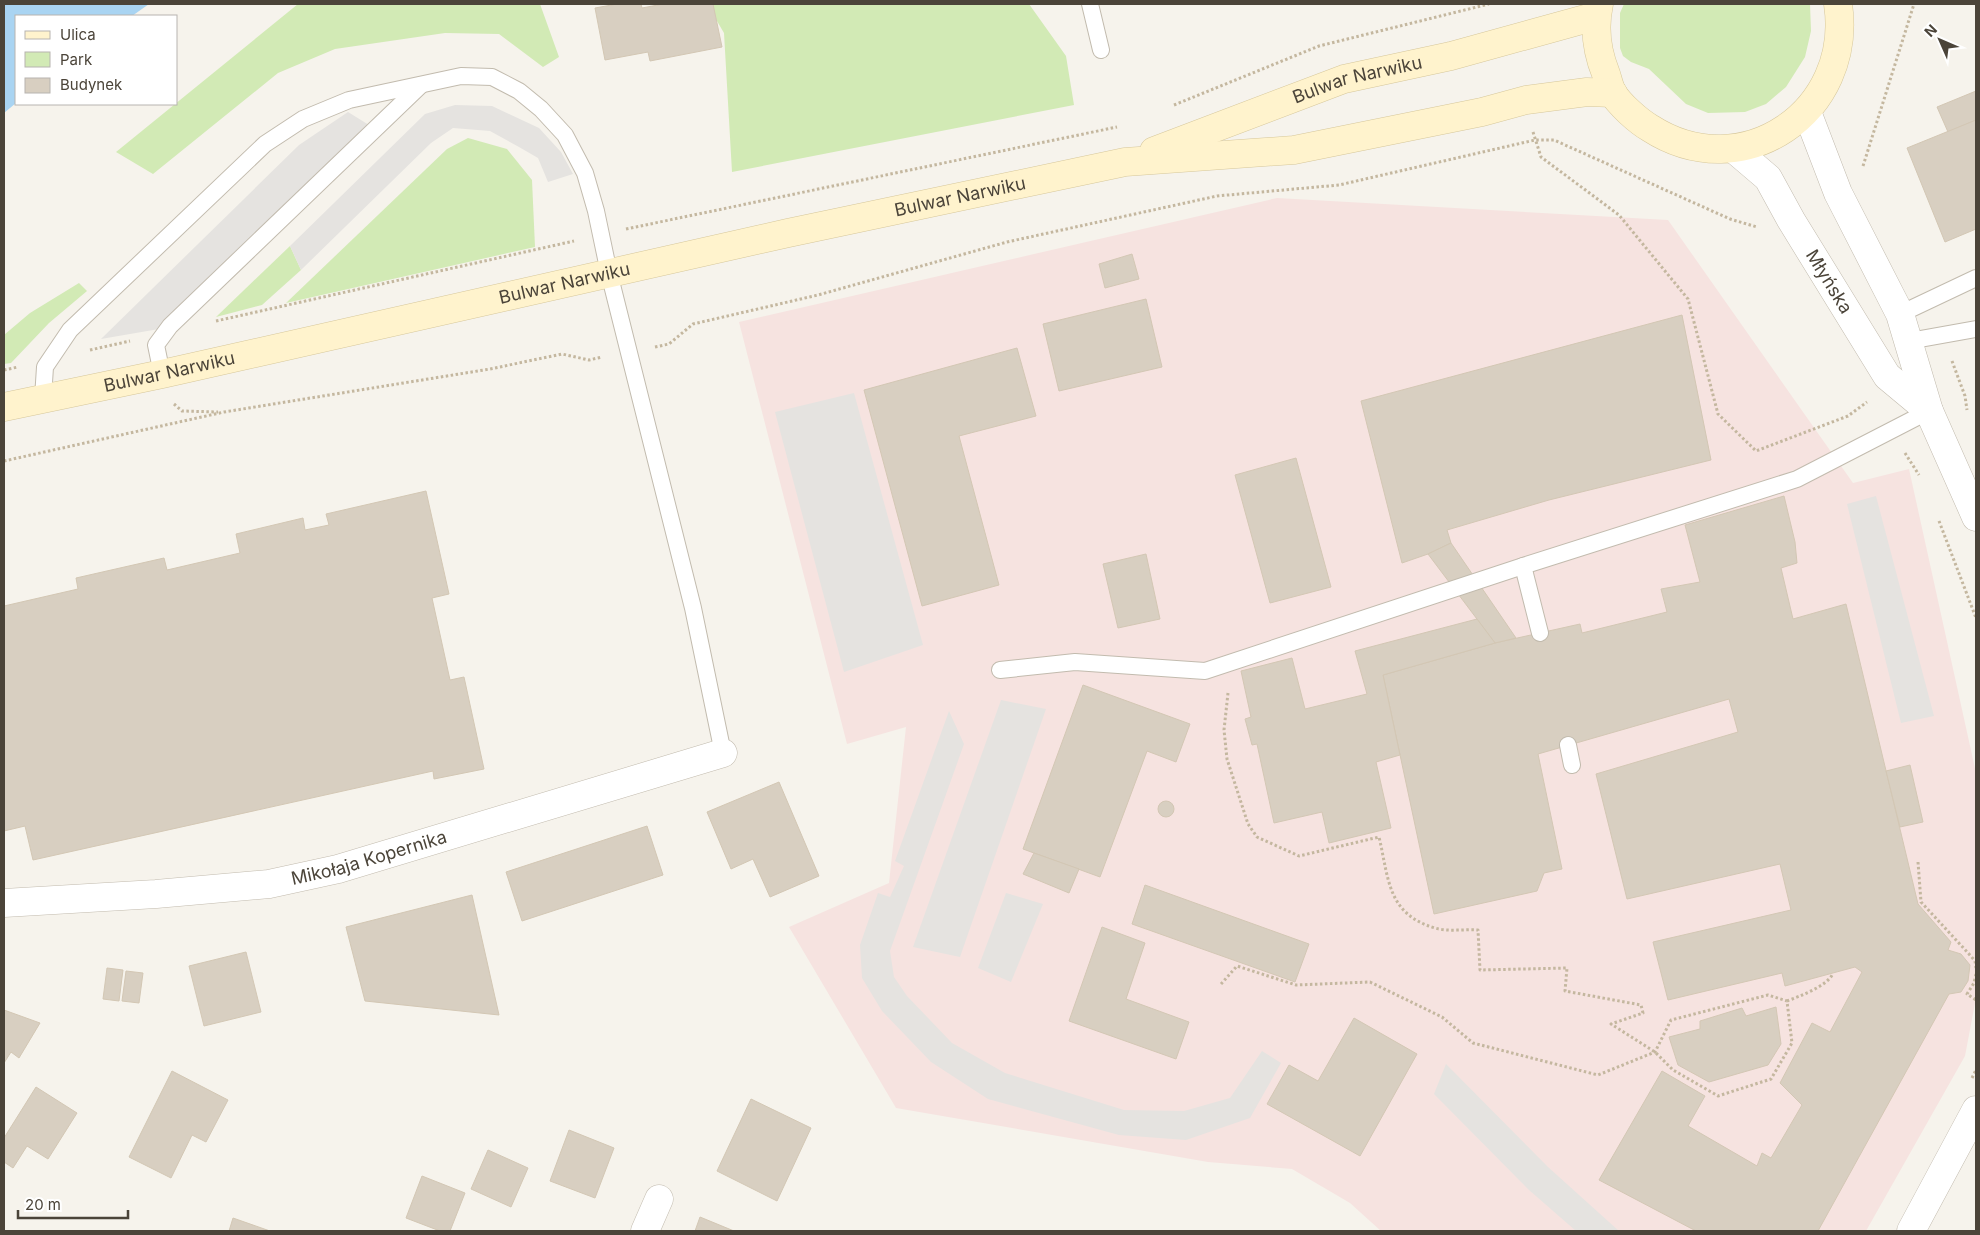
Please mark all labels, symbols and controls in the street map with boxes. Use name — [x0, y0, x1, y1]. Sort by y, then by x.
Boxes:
legend — [15, 15, 178, 105]
north arrow — [1915, 15, 1965, 65]
text: N — [1921, 21, 1940, 40]
text: Ulica — [60, 25, 96, 44]
text: Park — [60, 50, 93, 69]
street label: Bulwar Narwiku — [1290, 52, 1424, 108]
text: Budynek — [60, 75, 123, 94]
street label: Bulwar Narwiku — [892, 172, 1028, 220]
street label: Młyńska — [1802, 246, 1857, 317]
street label: Bulwar Narwiku — [497, 258, 632, 308]
street label: Bulwar Narwiku — [102, 347, 237, 396]
street label: Mikołaja Kopernika — [289, 826, 449, 889]
scale bar — [18, 1188, 128, 1220]
text: 20 m — [25, 1195, 61, 1214]

